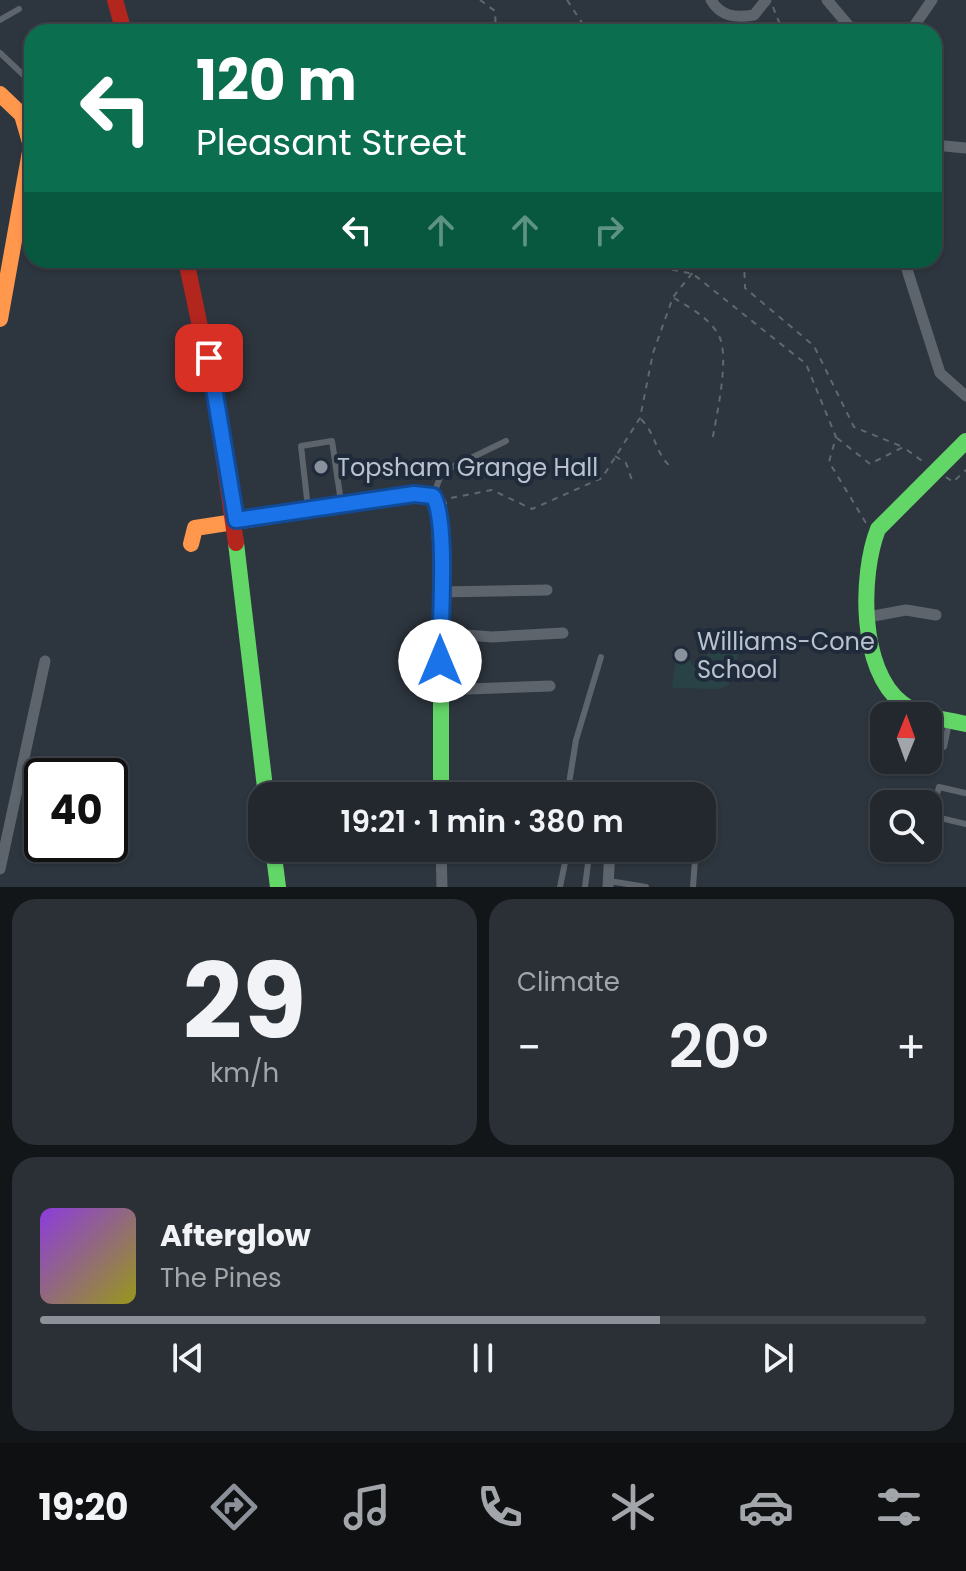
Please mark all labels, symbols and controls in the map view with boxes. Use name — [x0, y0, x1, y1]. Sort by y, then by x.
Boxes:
text: 120 m — [196, 41, 357, 120]
icon: left — [64, 56, 168, 160]
text: Pleasant Street — [196, 117, 467, 168]
icon: left — [335, 208, 379, 252]
icon: ahead — [419, 208, 463, 252]
icon: ahead — [503, 208, 547, 252]
icon: right — [587, 208, 631, 252]
pin — [175, 324, 243, 392]
icon: arrive — [187, 336, 231, 380]
place label: Topsham Grange Hall — [337, 451, 598, 484]
marker: Topsham Grange Hall — [312, 458, 330, 476]
position arrow — [398, 619, 482, 703]
place label: Williams-Cone School — [697, 625, 875, 686]
marker: Williams-Cone School — [672, 646, 690, 664]
north arrow — [870, 702, 942, 774]
map controls — [870, 702, 942, 862]
speed limit sign: 40 — [24, 758, 128, 862]
button: search — [870, 790, 942, 862]
text: 19:21 · 1 min · 380 m — [340, 800, 624, 843]
text: 29 — [183, 929, 306, 1074]
text: Climate — [517, 964, 620, 1000]
text: 20° — [669, 1005, 769, 1089]
text: − — [517, 1017, 541, 1078]
text: + — [896, 1017, 926, 1078]
text: km/h — [210, 1055, 279, 1091]
text: Afterglow — [160, 1214, 311, 1257]
text: The Pines — [160, 1260, 282, 1296]
icon: previous — [166, 1336, 210, 1380]
icon: pause — [461, 1336, 505, 1380]
icon: next — [756, 1336, 800, 1380]
icon: directions — [206, 1479, 262, 1535]
icon: music — [339, 1479, 395, 1535]
icon: phone — [472, 1479, 528, 1535]
icon: climate — [605, 1479, 661, 1535]
icon: car — [738, 1479, 794, 1535]
icon: filters — [871, 1479, 927, 1535]
text: 19:20 — [39, 1482, 129, 1533]

